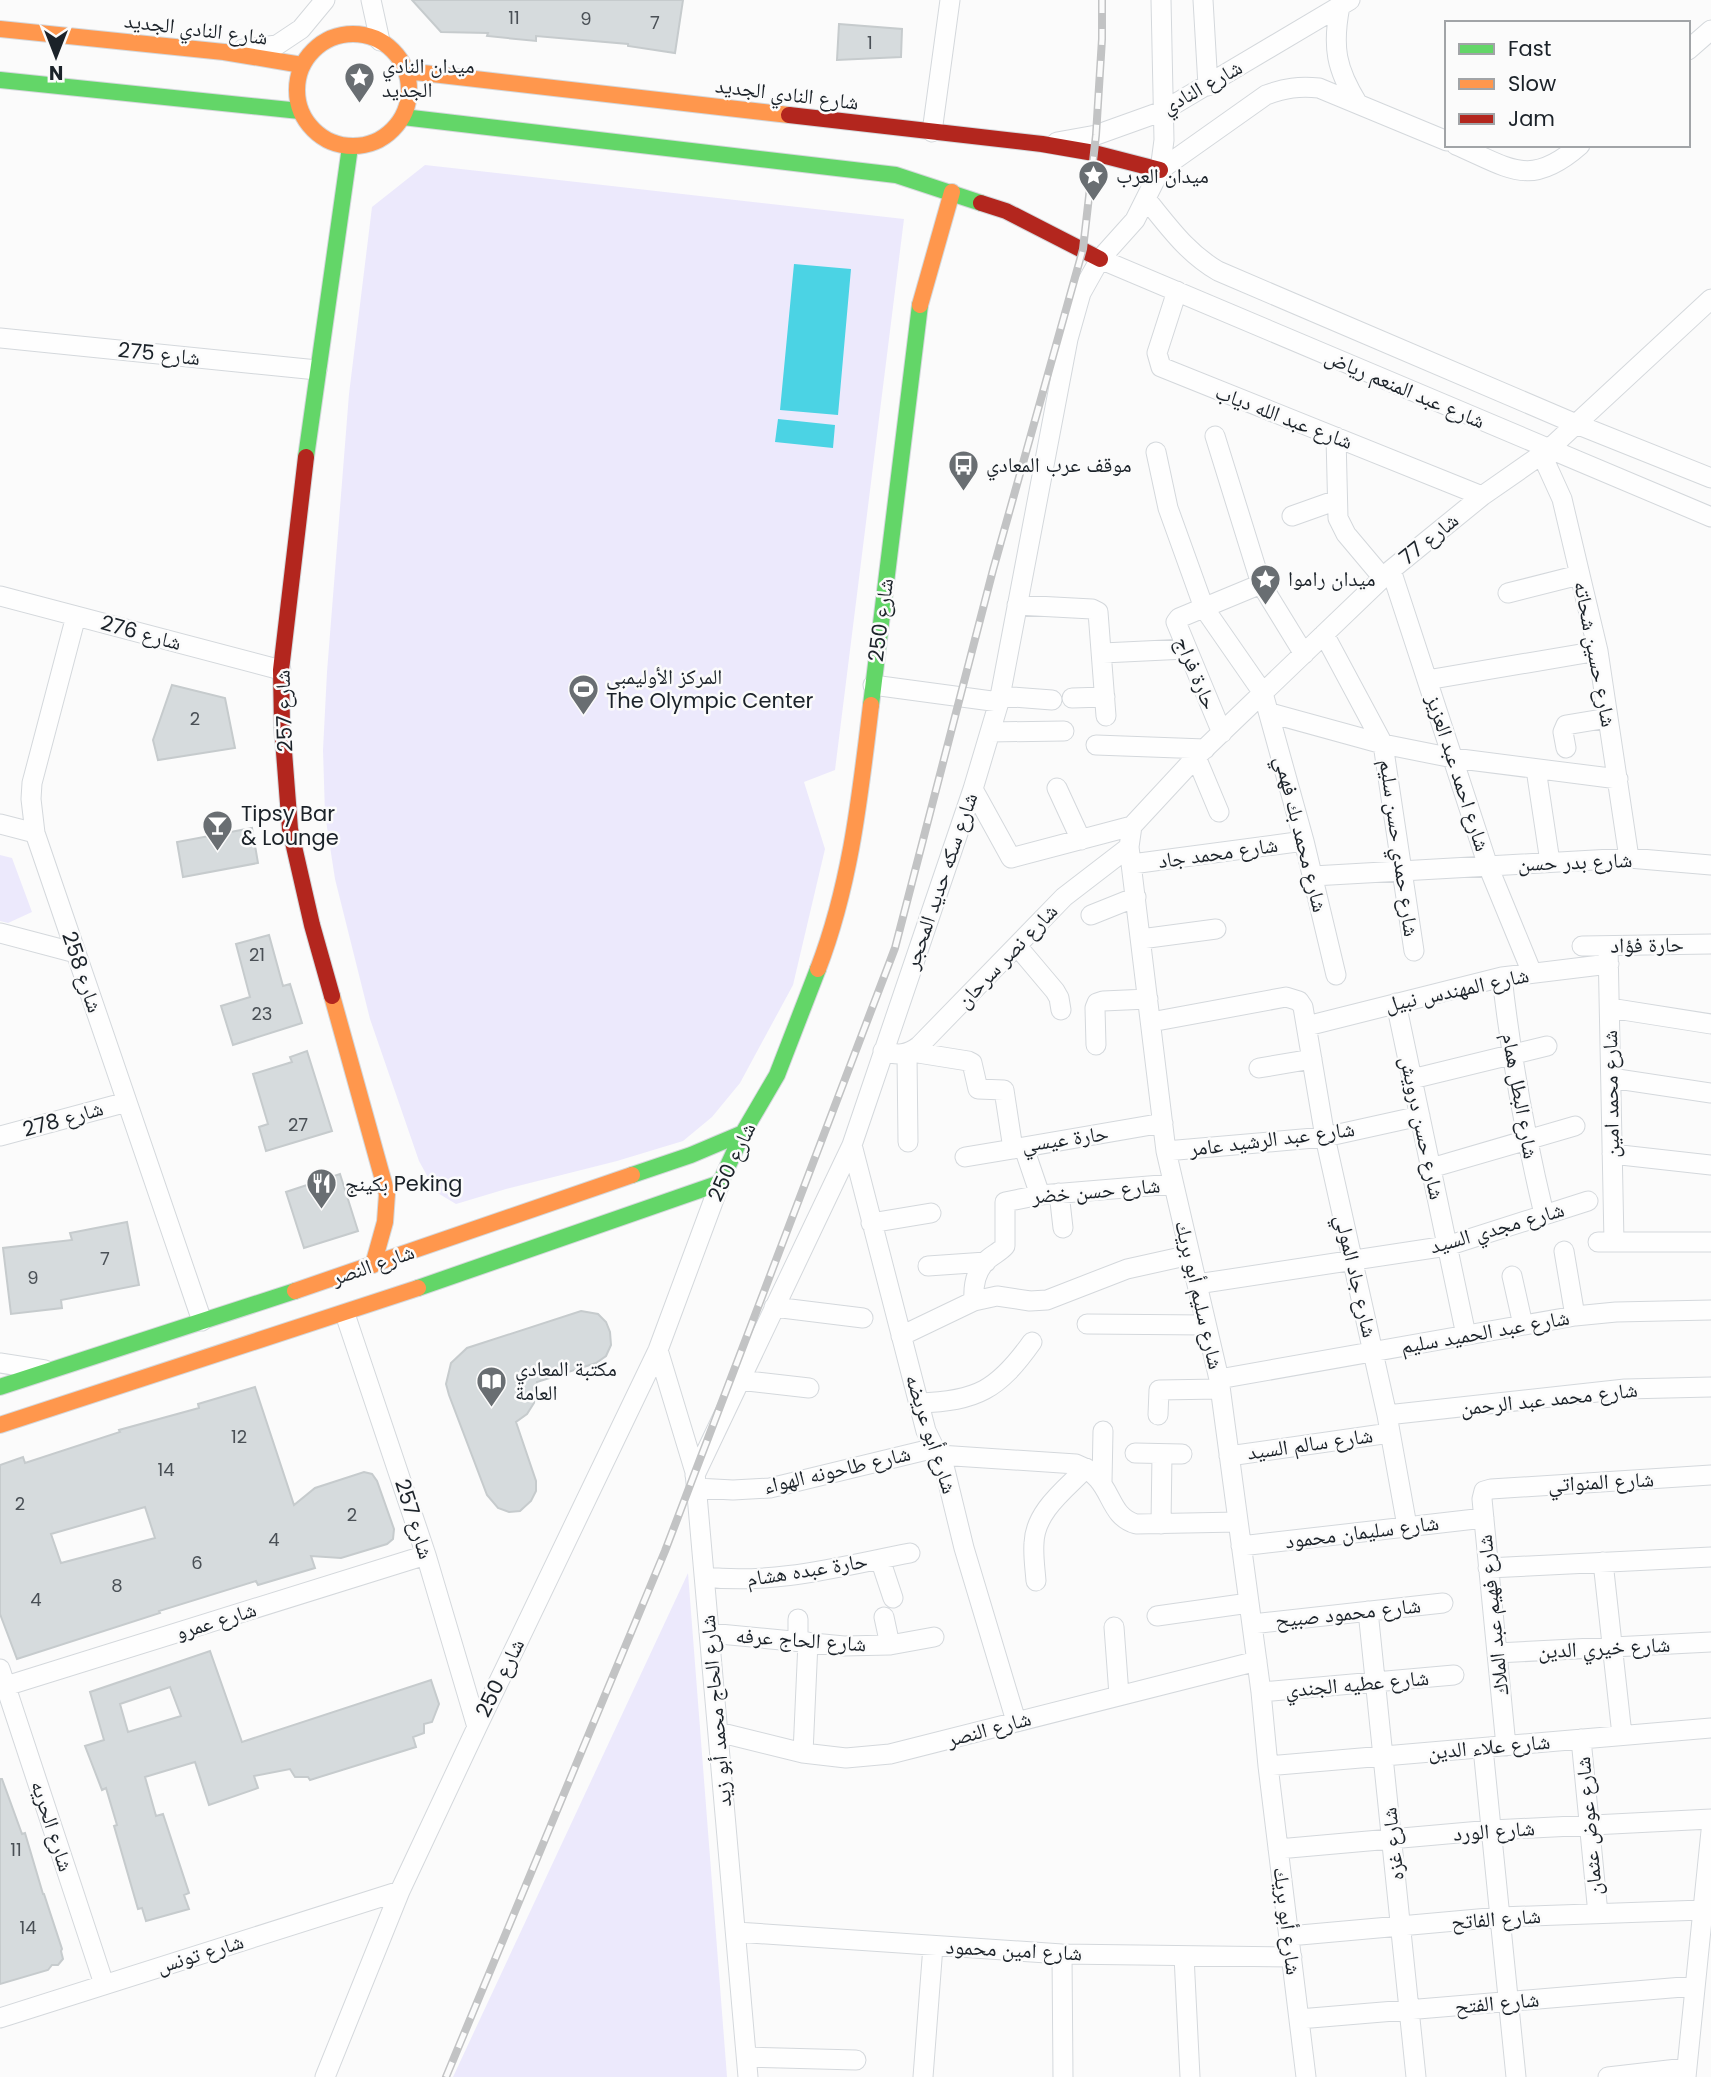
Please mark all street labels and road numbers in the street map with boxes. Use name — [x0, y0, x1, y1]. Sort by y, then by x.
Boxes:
street label: شارع النادي الجديد — [122, 5, 269, 54]
street label: شارع النادي — [1156, 53, 1248, 123]
street label: شارع النادي الجديد — [713, 70, 860, 119]
street label: شارع 275 — [117, 335, 201, 372]
street label: شارع عبد المنعم رياض — [1321, 342, 1490, 435]
street label: شارع عبد الله دياب — [1211, 377, 1357, 456]
street label: شارع 77 — [1393, 506, 1464, 571]
street label: شارع 250 — [861, 576, 900, 663]
street label: شارع حسين شحاته — [1567, 578, 1624, 729]
street label: شارع 276 — [98, 608, 185, 657]
street label: حارة فراج — [1168, 632, 1225, 714]
street label: شارع 257 — [268, 669, 299, 753]
street label: شارع احمد عبد العزيز — [1419, 690, 1497, 855]
street label: شارع محمد بك فهمي — [1266, 753, 1335, 916]
street label: شارع حمدي حسن سليم — [1370, 757, 1426, 939]
street label: شارع سكه حديد المحجر — [896, 789, 984, 974]
street label: شارع محمد جاد — [1156, 830, 1280, 875]
street label: شارع بدر حسن — [1517, 845, 1633, 878]
street label: شارع نصر سرحان — [949, 897, 1064, 1014]
street label: شارع 258 — [55, 927, 110, 1016]
street label: حارة فؤاد — [1610, 929, 1684, 960]
street label: شارع المهندس نبيل — [1382, 960, 1532, 1019]
street label: شارع محمد امين — [1595, 1030, 1626, 1158]
street label: شارع البطل همام — [1495, 1031, 1546, 1161]
street label: شارع حسن درويش — [1393, 1054, 1452, 1202]
street label: شارع 278 — [19, 1093, 106, 1144]
street label: شارع عبد الرشيد عامر — [1186, 1114, 1356, 1163]
street label: شارع 250 — [701, 1118, 762, 1206]
street label: حارة عيسي — [1020, 1118, 1111, 1161]
street label: شارع حسن خضر — [1029, 1170, 1161, 1211]
street label: شارع مجدي السيد — [1426, 1194, 1568, 1263]
street label: شارع جاد المولي — [1326, 1212, 1385, 1341]
street label: شارع سليم أبو بريك — [1168, 1218, 1231, 1372]
street label: شارع النصر — [327, 1237, 418, 1293]
street label: شارع عبد الحميد سليم — [1398, 1302, 1571, 1361]
street label: شارع أبو عريضه — [899, 1370, 964, 1497]
street label: شارع محمد عبد الرحمن — [1459, 1375, 1639, 1422]
street label: شارع سالم السيد — [1245, 1420, 1375, 1467]
street label: شارع طاحونه الهواء — [760, 1438, 913, 1501]
street label: شارع المنواتي — [1547, 1464, 1655, 1501]
street label: شارع 257 — [388, 1475, 441, 1562]
street label: شارع سليمان محمود — [1283, 1508, 1440, 1555]
street label: شارع فهيم عبد الملاك — [1470, 1533, 1515, 1697]
street label: حارة عبده هشام — [744, 1546, 869, 1593]
street label: شارع محمود صبيح — [1274, 1590, 1422, 1635]
street label: شارع عمرو — [172, 1595, 260, 1647]
street label: شارع الحاج محمد أبو زيد — [693, 1614, 738, 1808]
street label: شارع الحاج عرفه — [735, 1620, 867, 1659]
street label: شارع خيري الدين — [1537, 1630, 1671, 1668]
street label: شارع 250 — [468, 1634, 531, 1722]
street label: شارع عطيه الجندي — [1284, 1663, 1430, 1707]
street label: شارع النصر — [943, 1703, 1034, 1754]
street label: شارع علاء الدين — [1427, 1727, 1551, 1766]
street label: شارع عوض عثمان — [1568, 1756, 1609, 1897]
street label: شارع الحريه — [24, 1777, 81, 1875]
street label: شارع غزه — [1374, 1806, 1411, 1882]
street label: شارع الورد — [1452, 1813, 1536, 1848]
street label: شارع أبو بريك — [1266, 1865, 1309, 1977]
street label: شارع الفاتح — [1450, 1901, 1542, 1936]
street label: شارع تونس — [153, 1927, 247, 1981]
street label: شارع امين محمود — [945, 1931, 1083, 1968]
street label: شارع الفتح — [1454, 1984, 1540, 2021]

